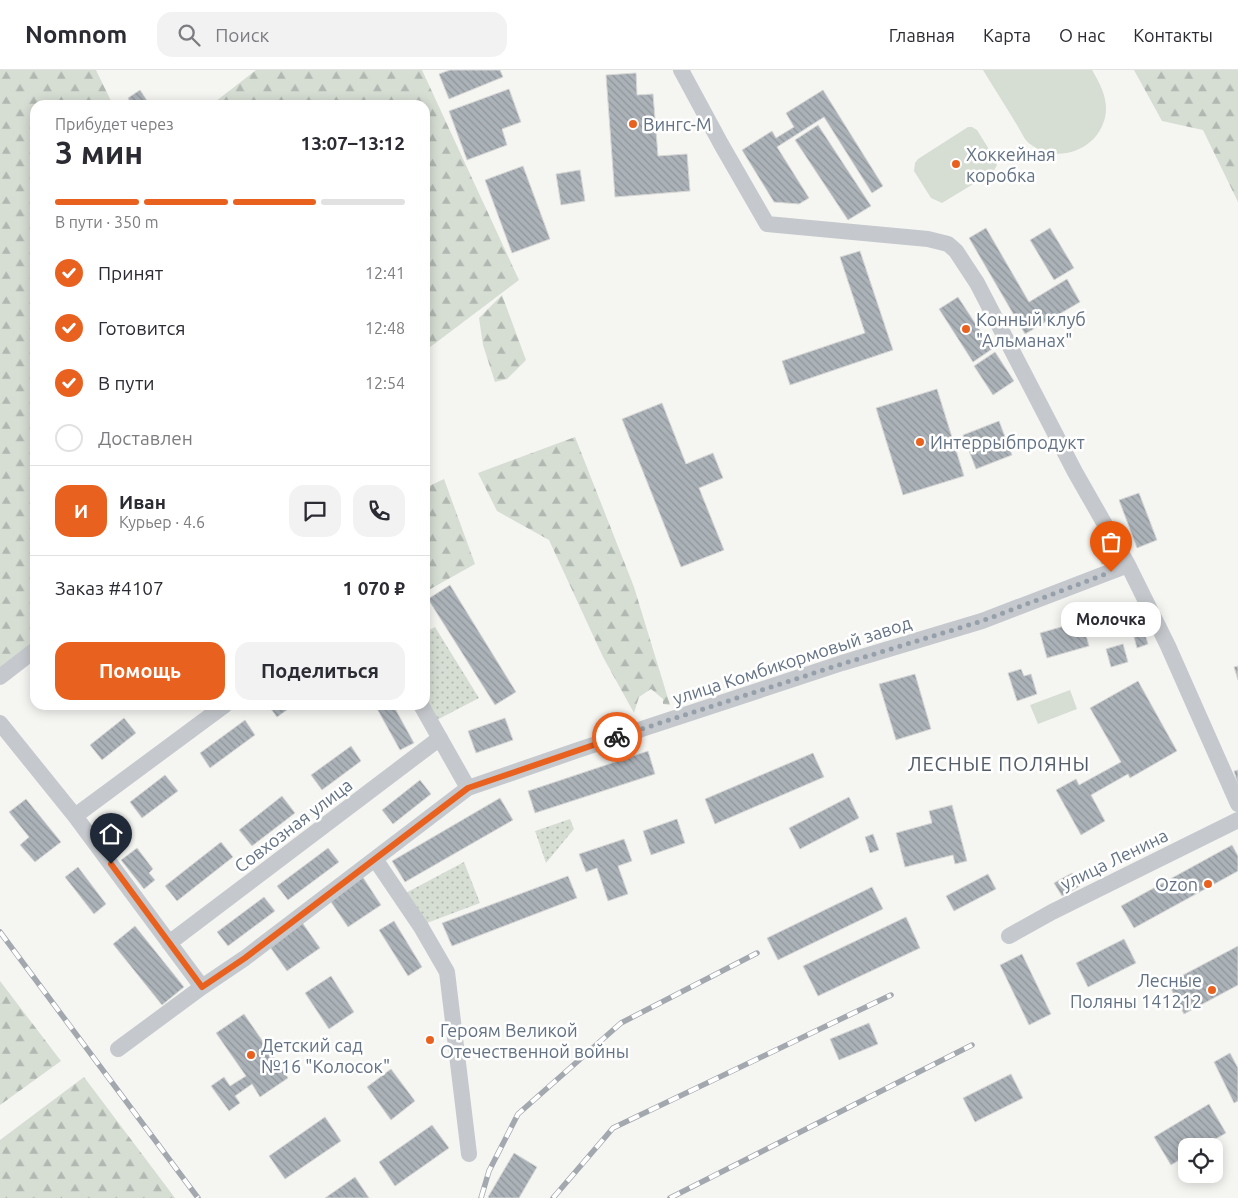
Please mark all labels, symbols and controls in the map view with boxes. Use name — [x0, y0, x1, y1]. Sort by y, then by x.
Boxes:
search box — [157, 12, 507, 57]
text: Nomnom — [25, 21, 127, 48]
icon: search — [175, 21, 203, 49]
text: Поиск — [215, 24, 269, 46]
text: Главная — [889, 25, 955, 45]
text: Карта — [983, 25, 1031, 45]
text: О нас — [1059, 25, 1105, 45]
text: Контакты — [1133, 25, 1213, 45]
place label: Вингс-М — [643, 114, 712, 134]
text: Прибудет через — [55, 115, 174, 133]
marker: Вингс-М — [627, 118, 639, 130]
text: 13:07–13:12 — [300, 132, 405, 154]
text: 3 мин — [55, 134, 143, 170]
place label: Хоккейная коробка — [966, 144, 1056, 185]
marker: Хоккейная коробка — [950, 158, 962, 170]
text: В пути · 350 m — [55, 213, 158, 231]
icon: check — [55, 259, 83, 287]
text: Принят — [98, 262, 163, 284]
text: 12:41 — [365, 264, 405, 282]
place label: Конный клуб "Альманах" — [976, 309, 1086, 350]
icon: check — [55, 314, 83, 342]
text: Готовится — [98, 317, 185, 339]
text: 12:48 — [365, 319, 405, 337]
marker: Конный клуб "Альманах" — [960, 323, 972, 335]
icon: check — [55, 369, 83, 397]
text: В пути — [98, 372, 155, 394]
text: 12:54 — [365, 374, 405, 392]
text: Доставлен — [98, 427, 193, 449]
place label: Интеррыбпродукт — [930, 432, 1085, 452]
marker: Интеррыбпродукт — [914, 436, 926, 448]
button: chat — [289, 485, 341, 537]
button: phone — [353, 485, 405, 537]
text: Иван — [119, 491, 166, 513]
text: И — [74, 500, 88, 522]
text: Курьер · 4.6 — [119, 513, 205, 531]
pin — [1090, 521, 1132, 572]
icon: bag — [1097, 528, 1125, 556]
text: Заказ #4107 — [55, 577, 164, 599]
text: 1 070 ₽ — [342, 577, 405, 599]
callout: Молочка — [1061, 602, 1161, 637]
text: Молочка — [1076, 610, 1146, 628]
street label: улица Комбикормовый завод — [670, 612, 914, 708]
button: Помощь — [55, 642, 225, 700]
button: Поделиться — [235, 642, 405, 700]
courier — [592, 712, 642, 762]
icon: bike — [603, 723, 631, 751]
district label: ЛЕСНЫЕ ПОЛЯНЫ — [908, 752, 1090, 775]
street label: Совхозная улица — [230, 774, 356, 876]
pin — [90, 813, 132, 864]
icon: home — [97, 820, 125, 848]
street label: улица Ленина — [1057, 824, 1171, 894]
place label: Ozon — [1155, 874, 1198, 894]
marker: Ozon — [1202, 878, 1214, 890]
place label: Лесные Поляны 141212 — [1070, 970, 1202, 1011]
marker: Лесные Поляны 141212 — [1206, 984, 1218, 996]
place label: Героям Великой Отечественной войны — [440, 1020, 629, 1061]
marker: Героям Великой Отечественной войны — [424, 1034, 436, 1046]
place label: Детский сад №16 "Колосок" — [261, 1035, 390, 1076]
marker: Детский сад №16 "Колосок" — [245, 1049, 257, 1061]
map controls — [1178, 1138, 1223, 1183]
button: locate — [1178, 1138, 1223, 1183]

